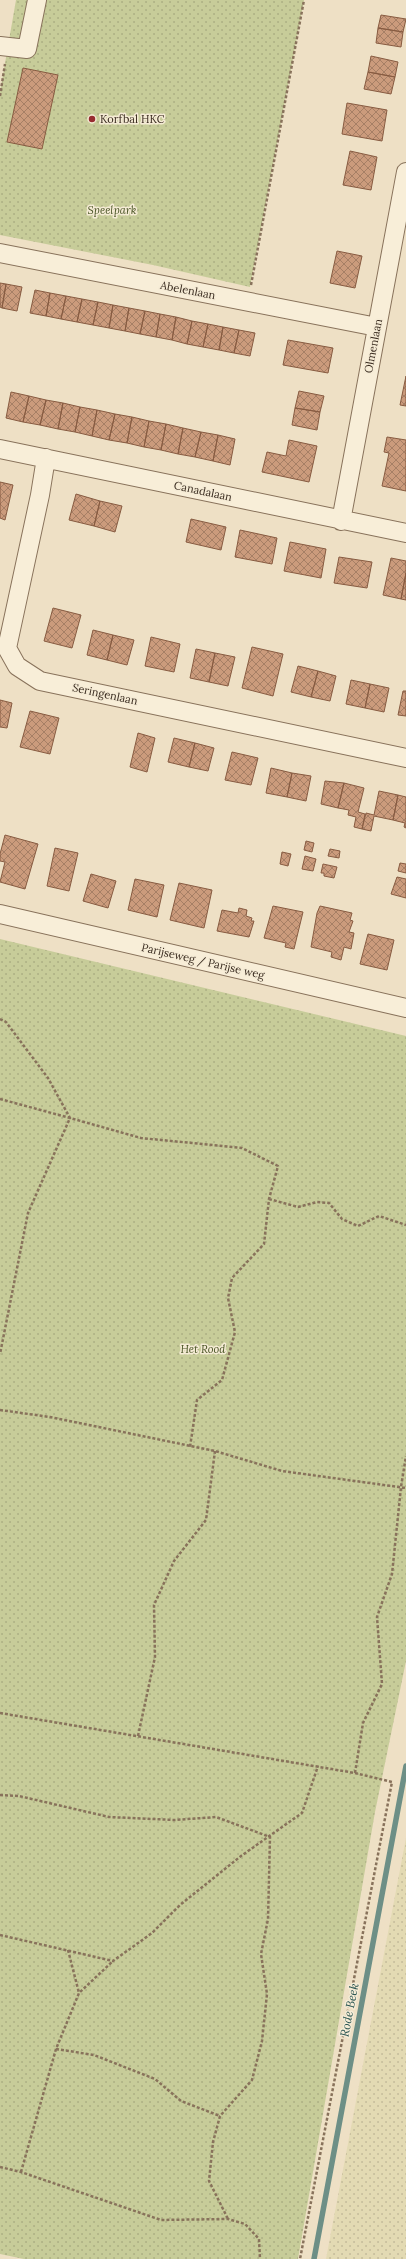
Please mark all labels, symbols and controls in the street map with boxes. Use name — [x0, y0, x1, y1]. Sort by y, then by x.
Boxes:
place label: Korfbal HKC — [100, 112, 165, 126]
marker: Korfbal HKC — [87, 114, 97, 124]
park label: Speelpark — [88, 203, 137, 217]
street label: Abelenlaan — [158, 278, 217, 302]
street label: Olmenlaan — [361, 317, 385, 374]
street label: Canadalaan — [173, 478, 234, 504]
street label: Seringenlaan — [71, 680, 139, 708]
street label: Parijseweg / Parijse weg — [140, 940, 267, 983]
park label: Het Rood — [181, 1342, 226, 1356]
water label: Rode Beek — [336, 1982, 362, 2038]

